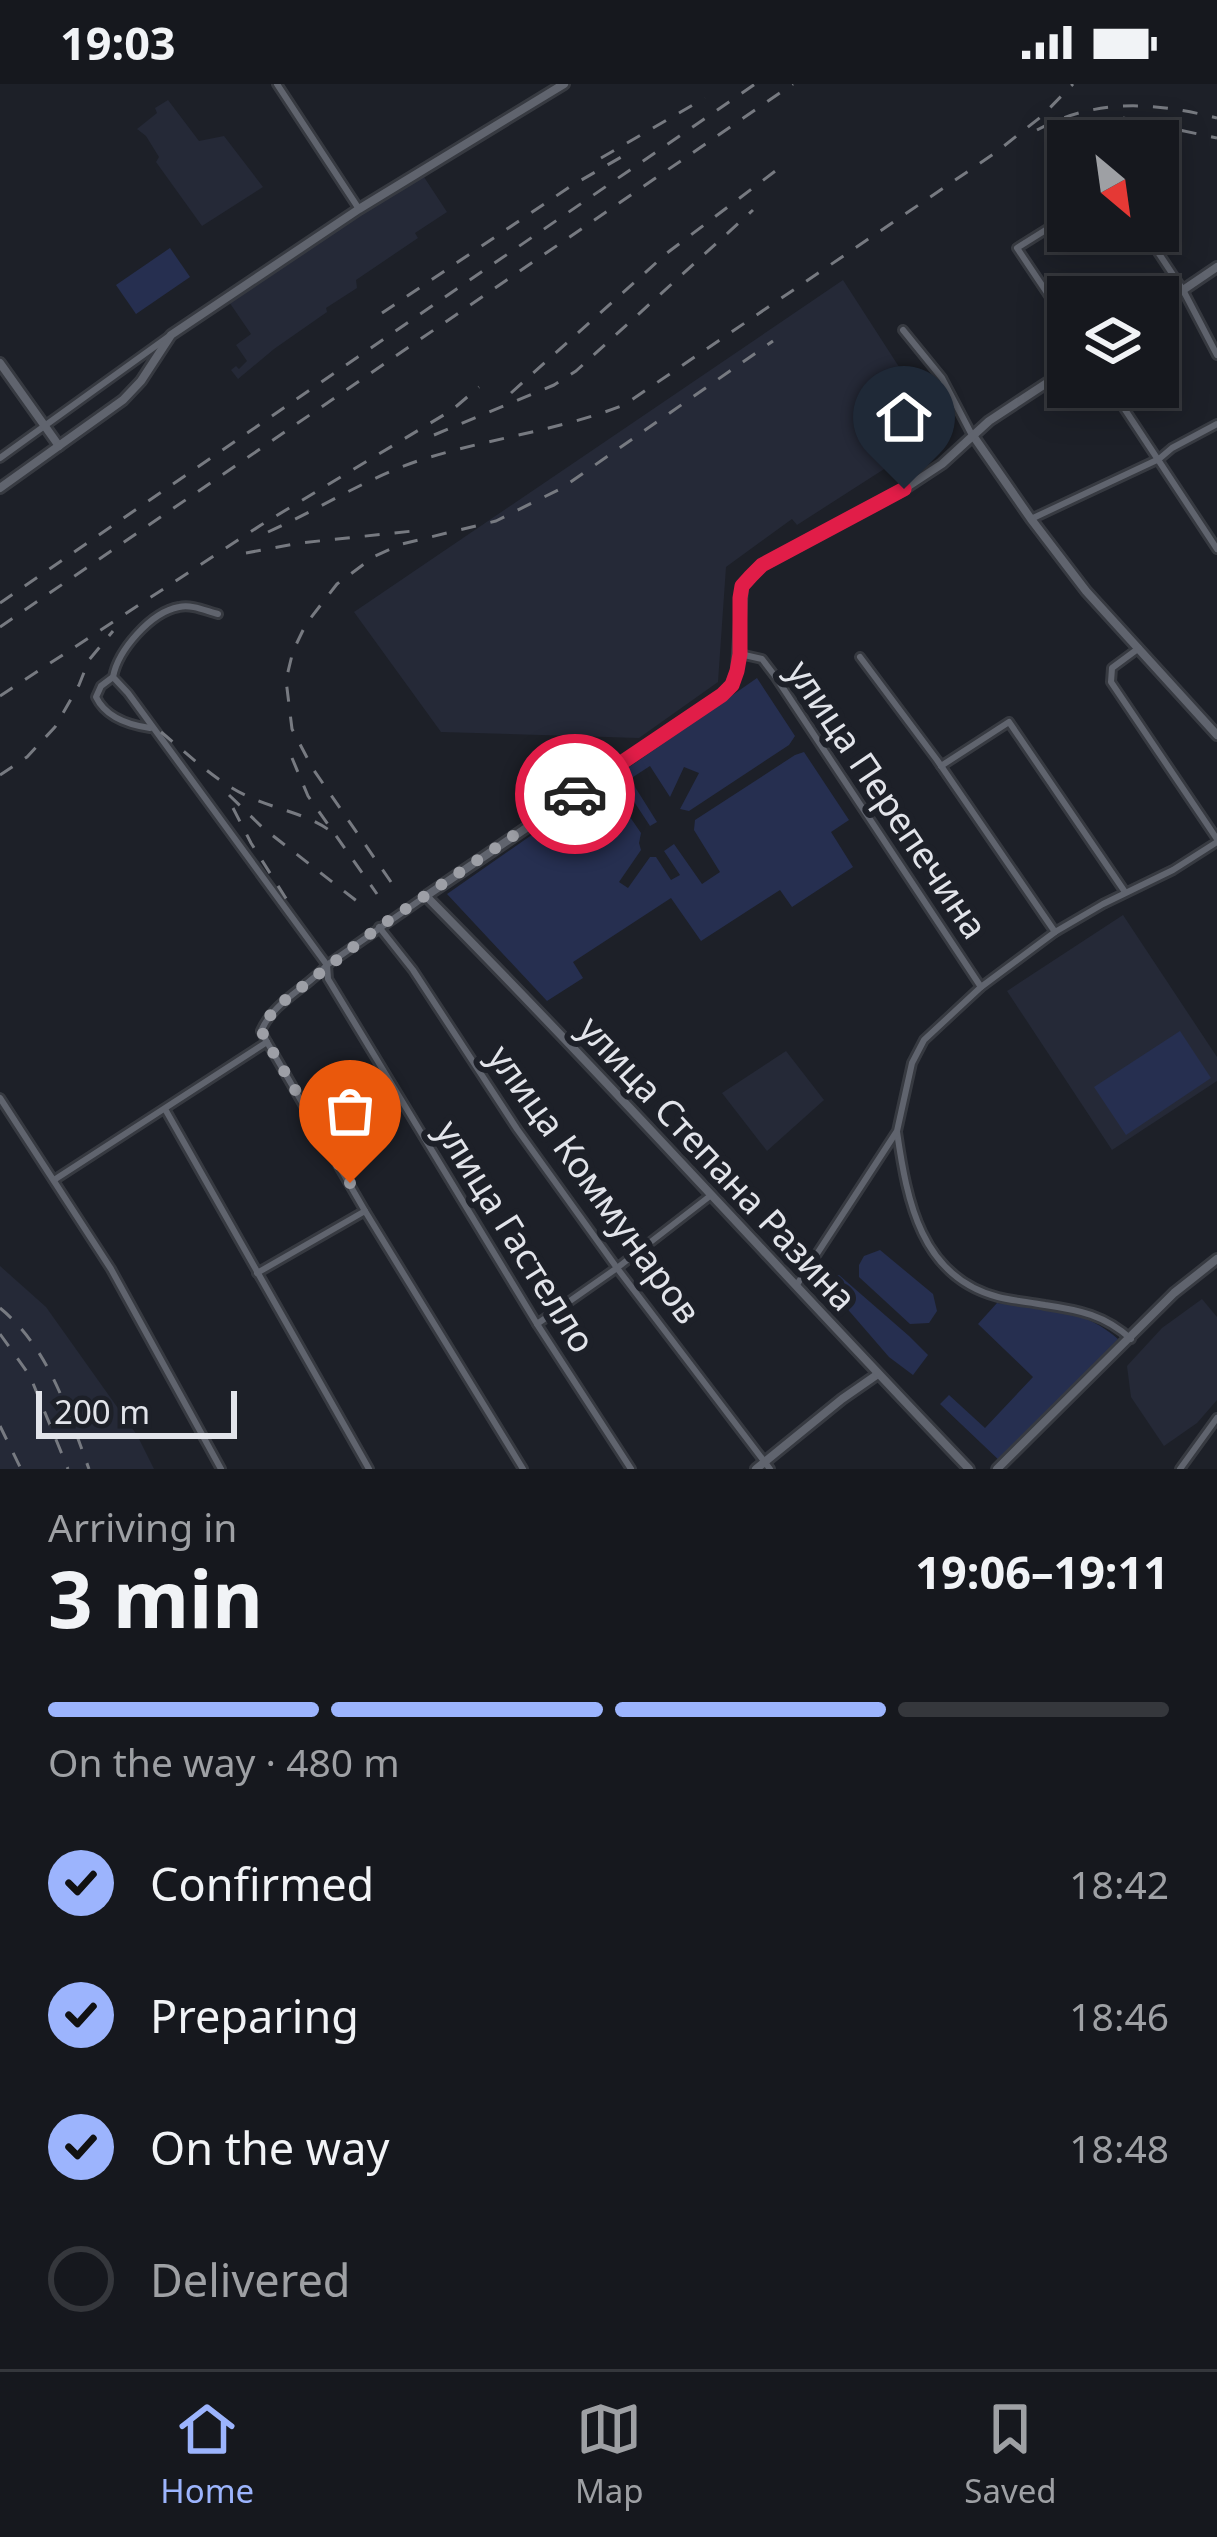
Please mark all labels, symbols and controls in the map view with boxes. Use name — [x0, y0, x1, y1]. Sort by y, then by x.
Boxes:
text: 19:03 — [60, 12, 176, 73]
north arrow — [1047, 120, 1179, 252]
map controls — [1047, 120, 1179, 408]
button: layers — [1047, 276, 1179, 408]
pin — [853, 366, 955, 489]
icon: home — [871, 384, 937, 450]
street label: улица Перепечина — [776, 650, 1000, 948]
courier — [515, 734, 635, 854]
icon: car — [542, 761, 608, 827]
street label: улица Степана Разина — [568, 1005, 868, 1321]
street label: улица Коммунаров — [477, 1035, 713, 1333]
pin — [299, 1060, 401, 1183]
icon: bag — [317, 1078, 383, 1144]
street label: улица Гастелло — [425, 1110, 607, 1362]
scale bar — [36, 1385, 237, 1438]
text: 200 m — [54, 1389, 150, 1434]
text: Arriving in — [48, 1500, 237, 1553]
text: 19:06–19:11 — [915, 1541, 1169, 1602]
text: 3 min — [48, 1545, 263, 1651]
text: On the way · 480 m — [48, 1735, 400, 1788]
icon: check — [48, 1850, 114, 1916]
text: Confirmed — [150, 1853, 374, 1914]
text: 18:42 — [1069, 1857, 1169, 1910]
icon: check — [48, 1982, 114, 2048]
text: Preparing — [150, 1985, 359, 2046]
text: 18:46 — [1069, 1989, 1169, 2042]
icon: check — [48, 2114, 114, 2180]
text: On the way — [150, 2117, 389, 2178]
text: 18:48 — [1069, 2121, 1169, 2174]
text: Delivered — [150, 2249, 350, 2310]
tab: Home — [160, 2396, 254, 2513]
tab: Map — [575, 2396, 644, 2513]
tab: Saved — [964, 2396, 1057, 2513]

